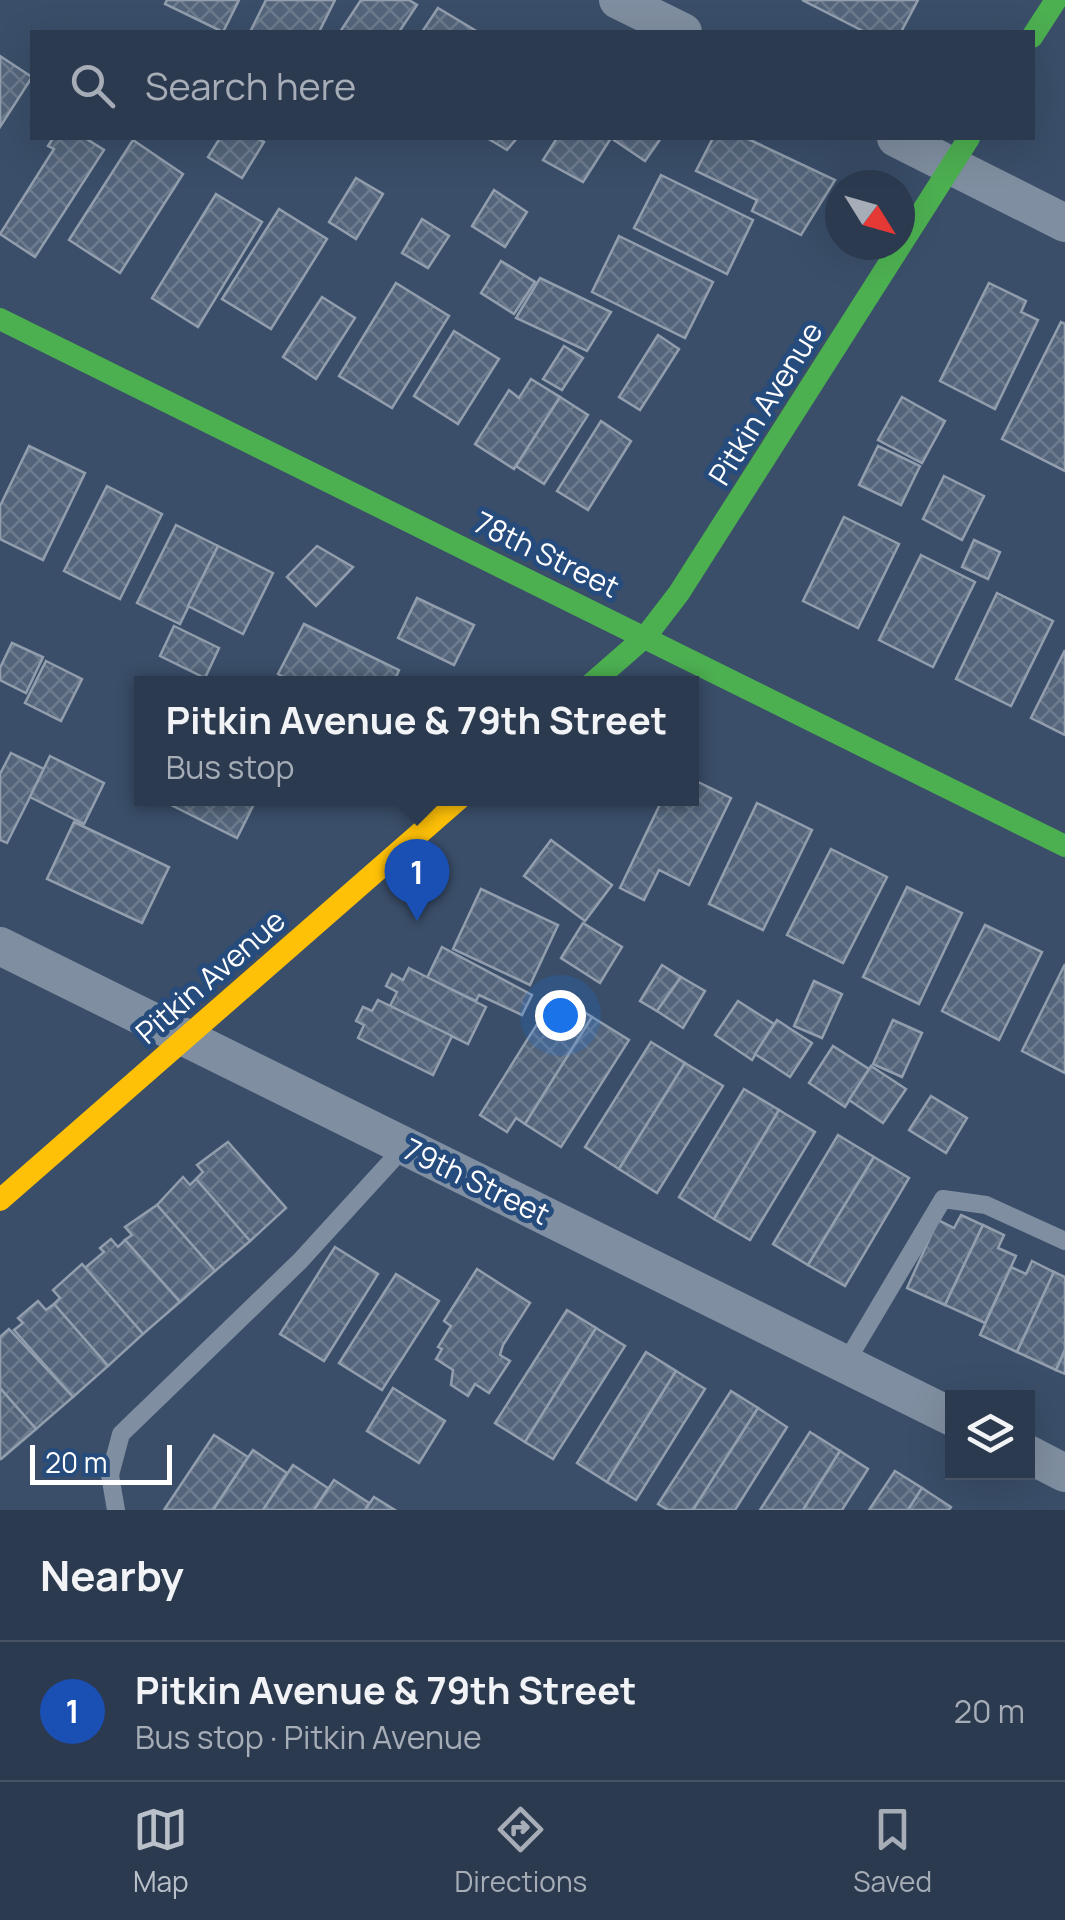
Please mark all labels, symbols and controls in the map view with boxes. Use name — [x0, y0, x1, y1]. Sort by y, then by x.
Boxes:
search box — [30, 30, 1035, 140]
icon: search — [65, 58, 120, 113]
text: Search here — [145, 59, 356, 111]
north arrow — [825, 170, 915, 260]
street label: Pitkin Avenue — [698, 313, 832, 493]
street label: 78th Street — [468, 501, 626, 607]
popup — [134, 676, 699, 806]
text: Pitkin Avenue & 79th Street — [166, 693, 667, 745]
text: Bus stop — [166, 745, 294, 789]
pin: 1 — [384, 838, 450, 921]
street label: Pitkin Avenue — [127, 900, 293, 1052]
your location — [535, 990, 586, 1041]
street label: 79th Street — [397, 1128, 557, 1234]
map controls — [945, 1390, 1035, 1480]
button: layers — [945, 1390, 1035, 1480]
scale bar — [30, 1440, 172, 1484]
text: 20 m — [45, 1443, 107, 1481]
text: Nearby — [40, 1546, 184, 1604]
text: Pitkin Avenue & 79th Street — [135, 1663, 637, 1715]
text: 1 — [65, 1689, 80, 1733]
text: 20 m — [954, 1689, 1025, 1733]
text: Bus stop · Pitkin Avenue — [135, 1715, 482, 1759]
tab: Map — [133, 1802, 189, 1900]
tab: Directions — [455, 1802, 587, 1900]
tab: Saved — [853, 1802, 932, 1900]

